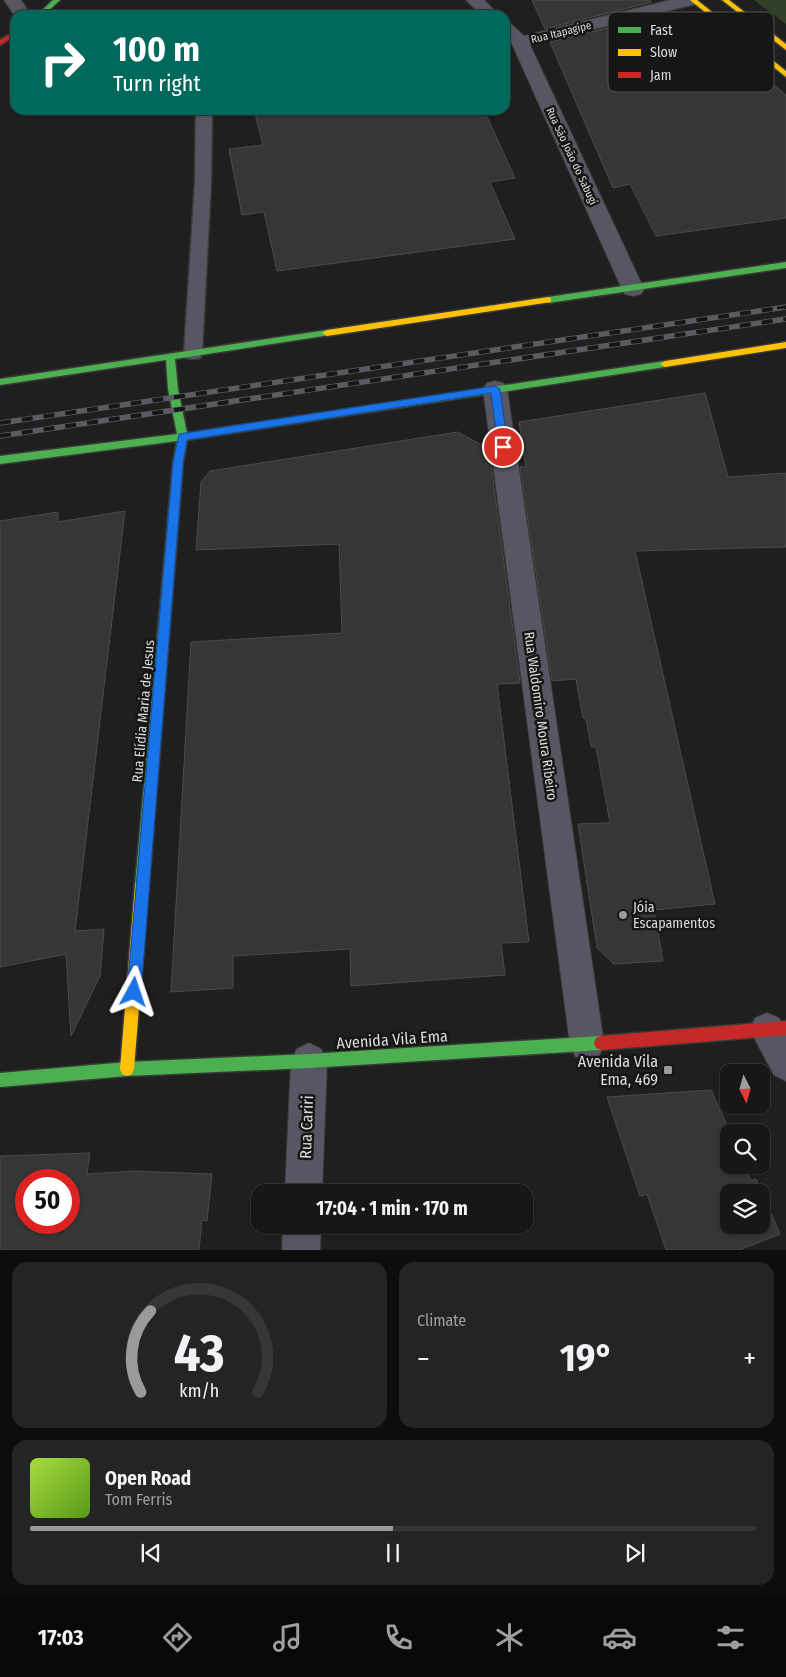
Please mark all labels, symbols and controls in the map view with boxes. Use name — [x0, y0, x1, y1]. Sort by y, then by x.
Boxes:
legend — [608, 12, 774, 92]
street label: Rua Itapagipe — [530, 19, 593, 46]
text: Fast — [650, 22, 673, 39]
text: 100 m — [113, 28, 200, 70]
icon: right — [30, 30, 95, 95]
text: Slow — [650, 44, 677, 61]
text: Jam — [650, 67, 671, 84]
text: Turn right — [113, 70, 201, 97]
street label: Rua São João do Sabugi — [543, 105, 600, 207]
pin — [482, 426, 524, 468]
icon: arrive — [489, 433, 517, 461]
street label: Rua Waldomiro Moura Ribeiro — [520, 631, 561, 801]
street label: Rua Elídia Maria de Jesus — [129, 639, 158, 783]
place label: Jóia Escapamentos — [633, 899, 715, 932]
marker: Jóia Escapamentos — [617, 909, 629, 921]
position arrow — [107, 965, 159, 1017]
street label: Avenida Vila Ema — [336, 1026, 448, 1053]
place label: Avenida Vila Ema, 469 — [578, 1052, 658, 1089]
marker: Avenida Vila Ema, 469 — [662, 1064, 674, 1076]
north arrow — [720, 1064, 770, 1114]
map controls — [720, 1064, 770, 1234]
street label: Rua Cariri — [296, 1095, 317, 1159]
button: search — [720, 1124, 770, 1174]
speed limit sign: 50 — [15, 1169, 80, 1234]
button: layers — [720, 1184, 770, 1234]
text: 17:04 · 1 min · 170 m — [316, 1197, 468, 1220]
text: Climate — [417, 1311, 466, 1330]
text: 43 — [174, 1322, 225, 1385]
text: 19° — [560, 1335, 613, 1381]
text: − — [417, 1342, 430, 1375]
text: + — [743, 1342, 756, 1375]
text: km/h — [180, 1380, 219, 1402]
text: Open Road — [105, 1467, 191, 1490]
text: Tom Ferris — [105, 1490, 172, 1509]
icon: previous — [137, 1539, 165, 1567]
icon: pause — [379, 1539, 407, 1567]
icon: next — [621, 1539, 649, 1567]
icon: directions — [160, 1620, 195, 1655]
icon: music — [270, 1620, 305, 1655]
icon: phone — [381, 1620, 416, 1655]
icon: climate — [492, 1620, 527, 1655]
icon: car — [602, 1620, 637, 1655]
icon: filters — [713, 1620, 748, 1655]
text: 17:03 — [38, 1624, 84, 1651]

